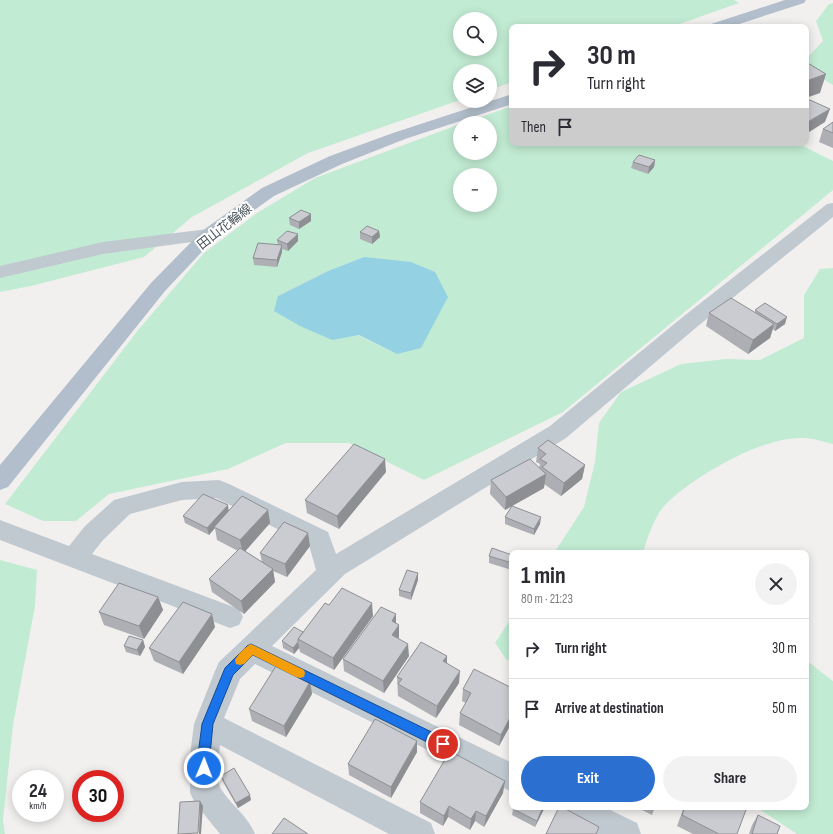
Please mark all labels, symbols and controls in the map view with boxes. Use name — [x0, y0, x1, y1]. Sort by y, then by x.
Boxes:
map controls — [453, 12, 497, 212]
button: search — [453, 12, 497, 56]
text: 30 m — [587, 39, 636, 72]
icon: right — [521, 40, 573, 92]
button: layers — [453, 64, 497, 108]
text: Turn right — [587, 73, 645, 94]
button: + — [453, 116, 497, 160]
icon: arrive — [554, 116, 576, 138]
text: Then — [521, 118, 546, 137]
button: − — [453, 168, 497, 212]
street label: 田山花輪線 — [194, 200, 255, 253]
text: 1 min — [521, 561, 566, 590]
button: close — [755, 563, 797, 605]
text: 80 m · 21:23 — [521, 591, 573, 607]
icon: right — [521, 638, 543, 660]
text: Turn right — [555, 639, 607, 658]
text: 30 m — [772, 639, 797, 658]
icon: arrive — [521, 698, 543, 720]
text: Arrive at destination — [555, 699, 664, 718]
text: 50 m — [772, 699, 797, 718]
pin — [426, 727, 460, 761]
icon: arrive — [432, 733, 454, 755]
position arrow — [183, 747, 225, 789]
button: Exit — [521, 756, 655, 802]
button: Share — [663, 756, 797, 802]
speed limit sign: 30 — [72, 770, 124, 822]
text: 24 — [29, 779, 47, 803]
text: km/h — [29, 800, 47, 812]

